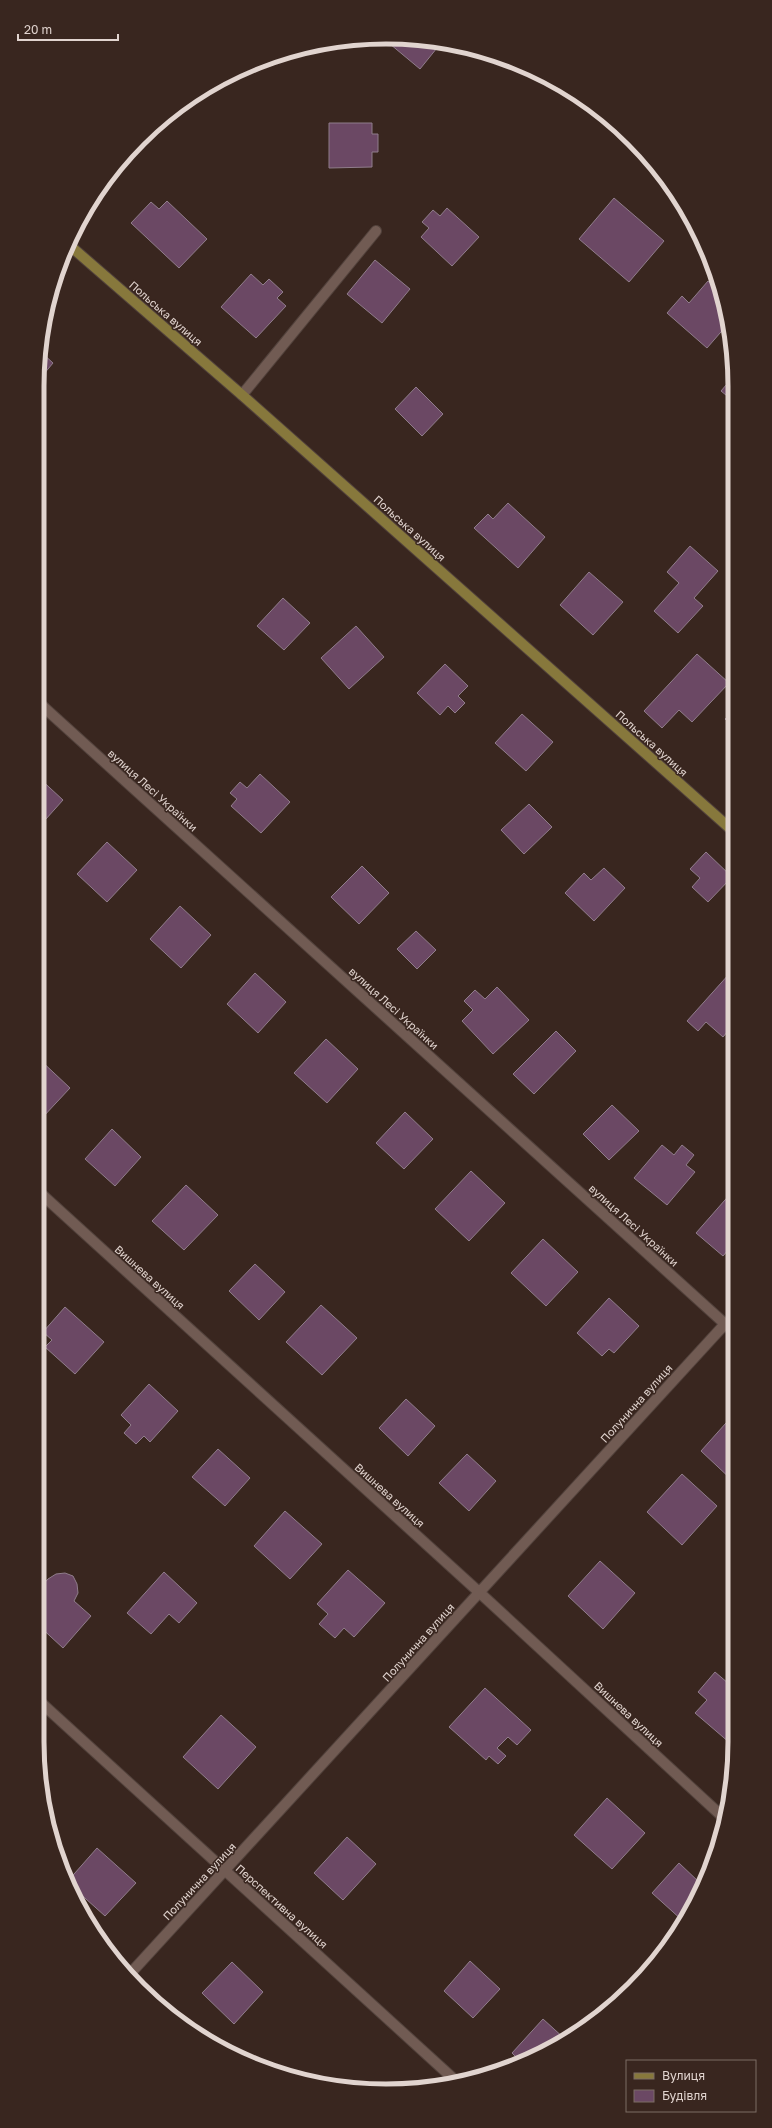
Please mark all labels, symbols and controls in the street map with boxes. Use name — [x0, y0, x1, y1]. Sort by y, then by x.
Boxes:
scale bar — [18, 16, 118, 42]
text: 20 m — [24, 22, 52, 37]
street label: Польська вулиця — [127, 278, 205, 348]
street label: Польська вулиця — [371, 492, 449, 564]
street label: Польська вулиця — [613, 707, 691, 779]
street label: вулиця Лесі Українки — [106, 746, 200, 834]
street label: вулиця Лесі Українки — [347, 964, 441, 1052]
street label: вулиця Лесі Українки — [587, 1181, 681, 1269]
street label: Вишнева вулиця — [112, 1242, 188, 1312]
street label: Полунична вулиця — [597, 1361, 675, 1445]
street label: Вишнева вулиця — [352, 1460, 428, 1530]
street label: Полунична вулиця — [379, 1600, 457, 1684]
street label: Вишнева вулиця — [592, 1679, 666, 1749]
street label: Полунична вулиця — [160, 1840, 238, 1922]
street label: Перспективна вулиця — [233, 1861, 331, 1951]
legend — [626, 2060, 756, 2112]
text: Вулиця — [662, 2068, 705, 2083]
text: Будівля — [662, 2088, 707, 2103]

